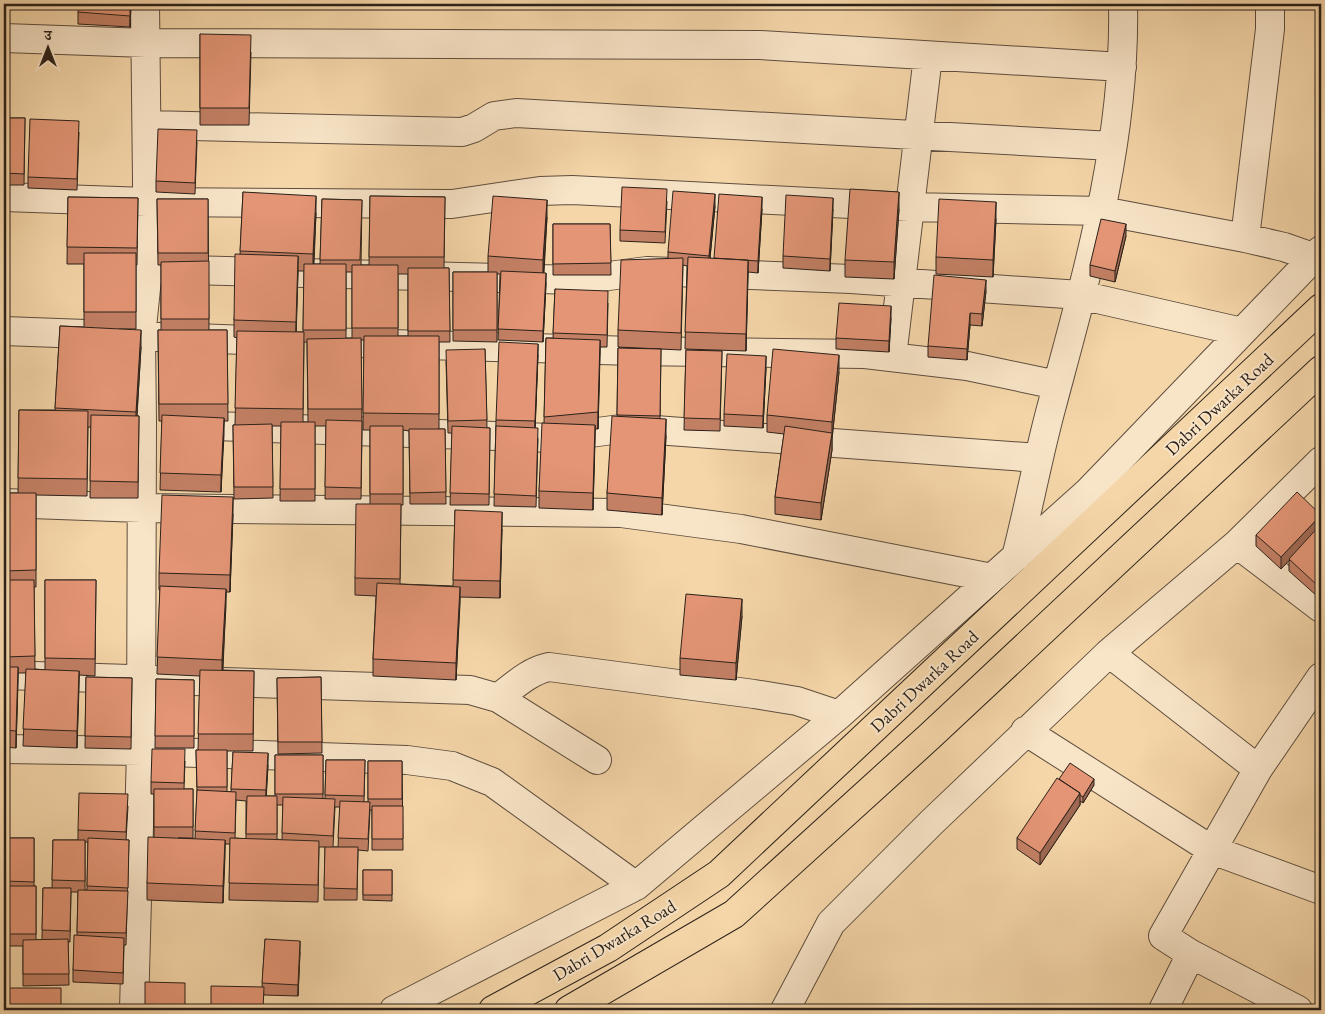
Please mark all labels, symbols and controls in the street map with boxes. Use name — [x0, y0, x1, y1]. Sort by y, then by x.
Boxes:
north arrow — [22, 22, 72, 72]
text: उ — [43, 26, 52, 44]
street label: Dabri Dwarka Road — [1160, 347, 1279, 460]
street label: Dabri Dwarka Road — [865, 624, 984, 737]
street label: Dabri Dwarka Road — [548, 894, 681, 986]

